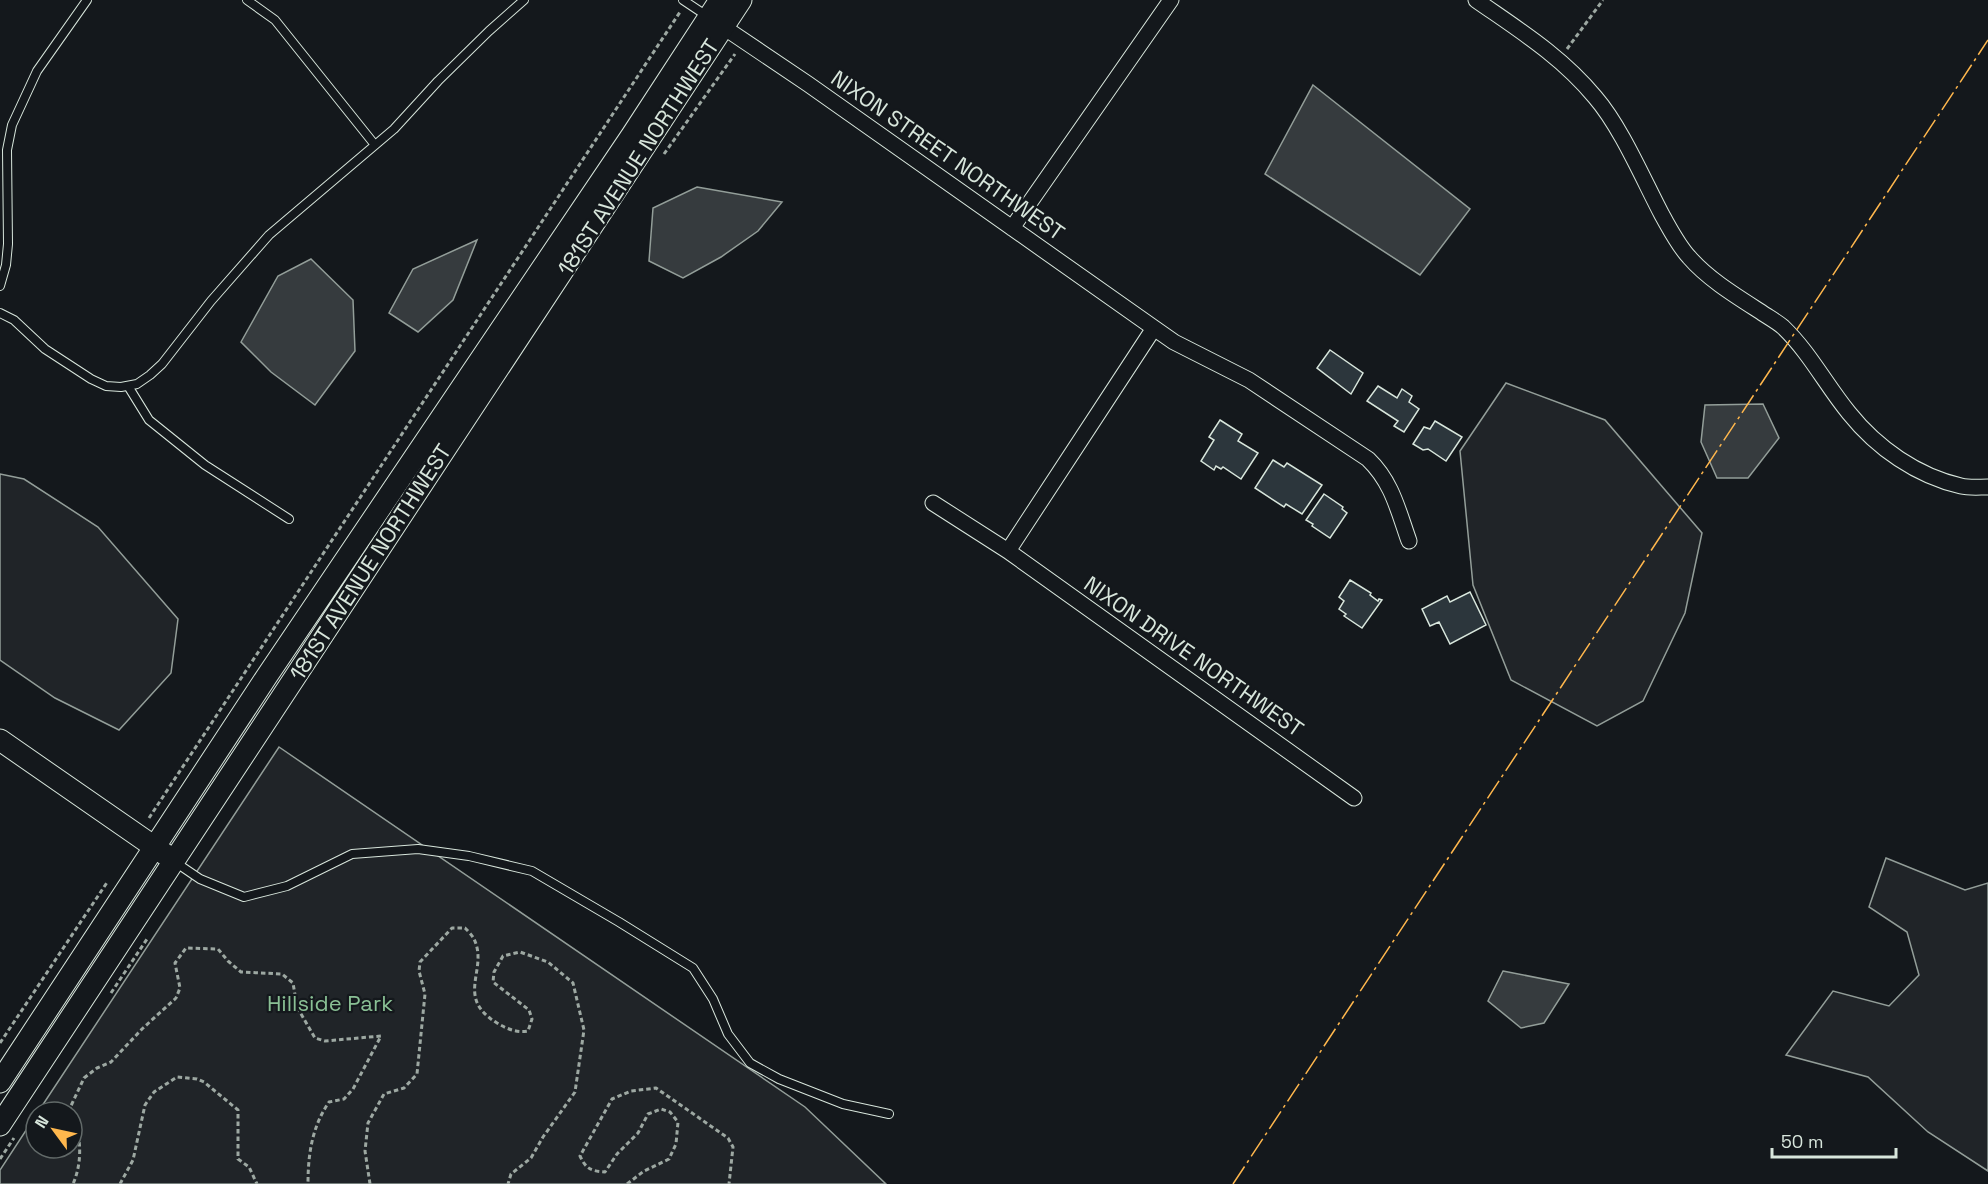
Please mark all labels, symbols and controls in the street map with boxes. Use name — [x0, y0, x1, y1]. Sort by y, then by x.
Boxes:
street label: 181ST AVENUE NORTHWEST — [551, 33, 725, 281]
street label: NIXON STREET NORTHWEST — [826, 64, 1070, 246]
street label: 181ST AVENUE NORTHWEST — [283, 438, 457, 686]
street label: NIXON DRIVE NORTHWEST — [1079, 569, 1309, 743]
park label: Hillside Park — [267, 989, 393, 1017]
north arrow — [24, 1100, 84, 1160]
text: N — [30, 1112, 54, 1132]
scale bar — [1772, 1121, 1896, 1159]
text: 50 m — [1781, 1130, 1823, 1153]

